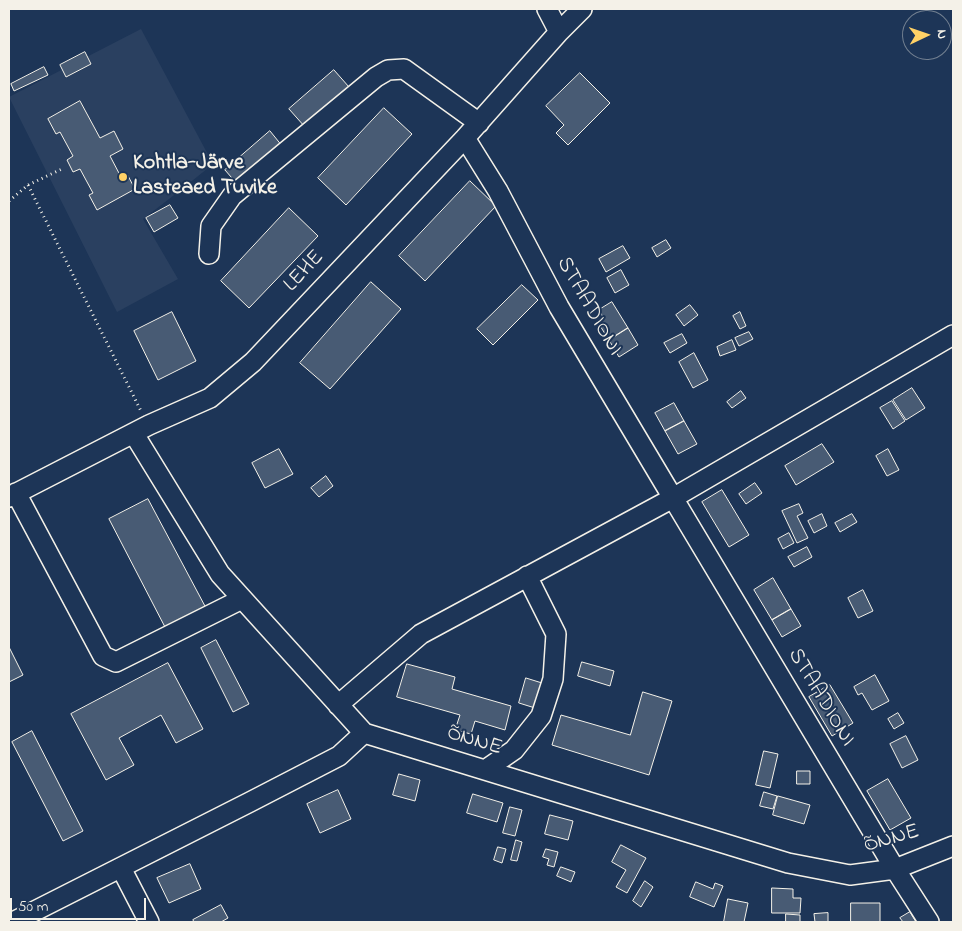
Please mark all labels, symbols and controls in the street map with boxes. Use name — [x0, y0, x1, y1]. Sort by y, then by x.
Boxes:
north arrow — [902, 10, 952, 60]
text: N — [931, 29, 952, 40]
place label: Kohtla-Järve Lasteaed Tuvike — [133, 151, 277, 202]
marker: Kohtla-Järve Lasteaed Tuvike — [117, 171, 129, 183]
street label: LEHE — [279, 246, 331, 298]
street label: STAADIONI — [549, 253, 627, 361]
street label: STAADIONI — [780, 644, 860, 752]
street label: ÕNNE — [443, 721, 505, 763]
street label: ÕNNE — [861, 820, 923, 860]
scale bar — [12, 888, 149, 920]
text: 50 m — [18, 896, 48, 918]

